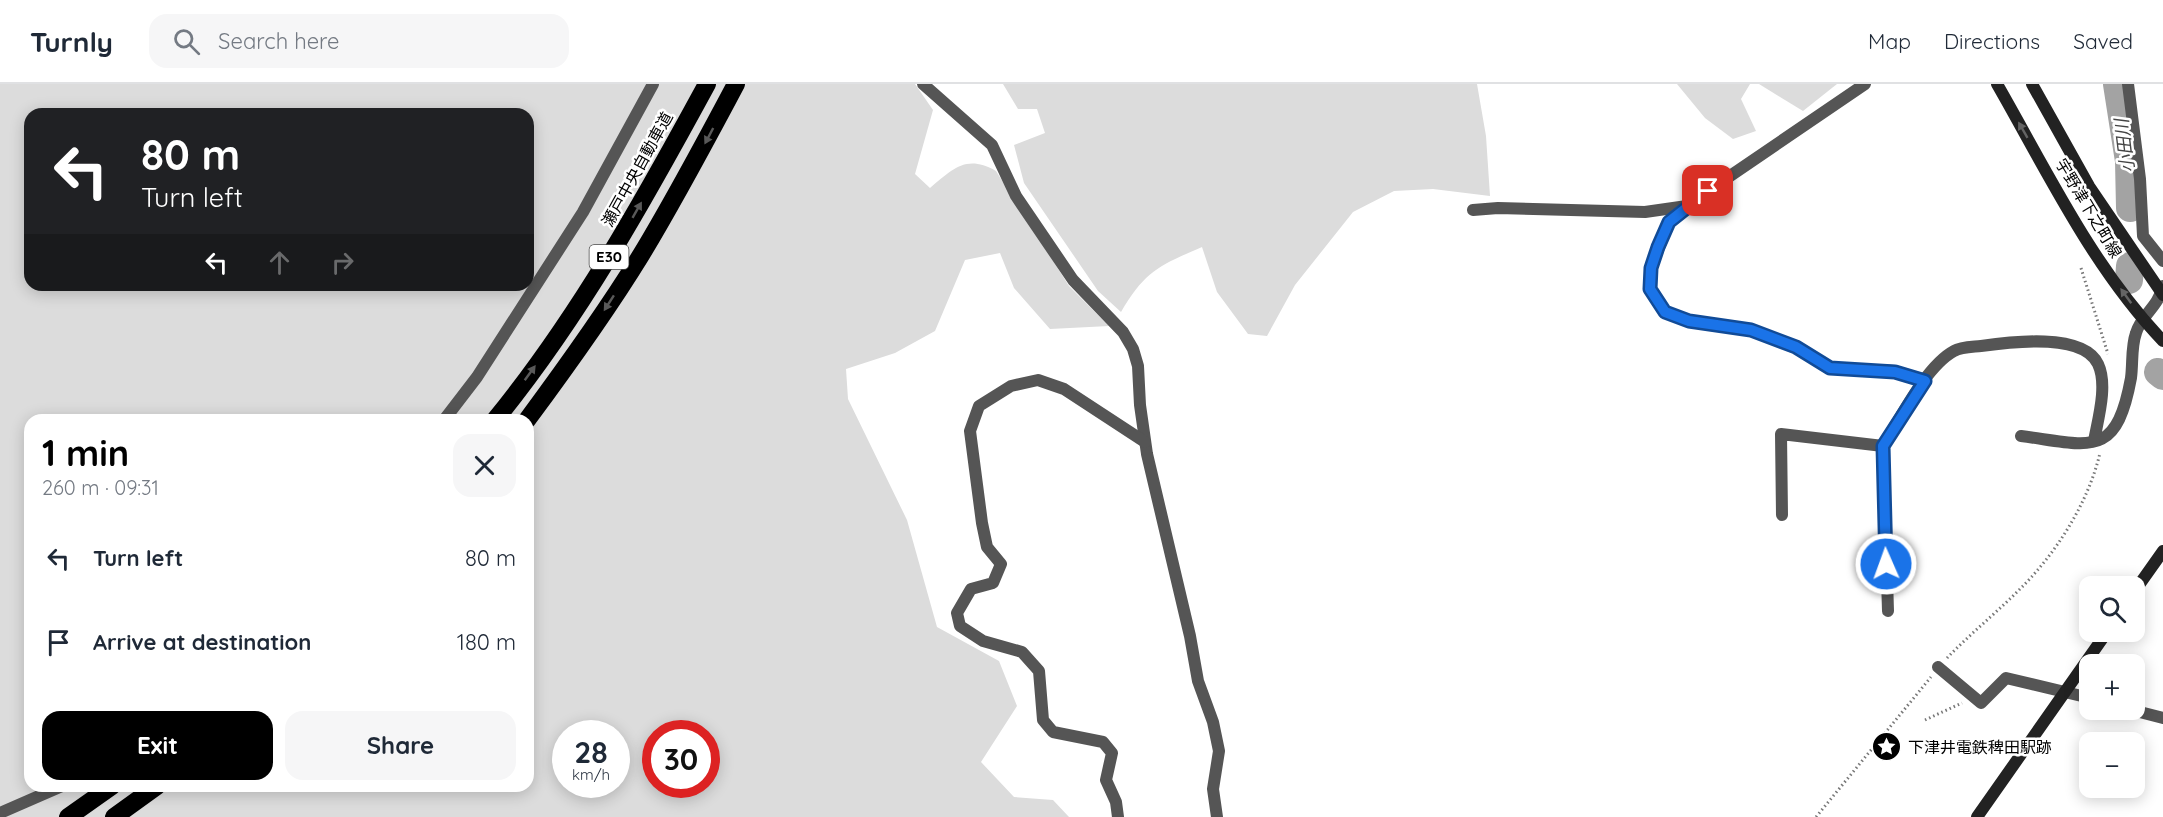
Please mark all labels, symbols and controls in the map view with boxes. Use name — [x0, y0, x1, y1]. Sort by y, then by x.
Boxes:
search box — [149, 14, 569, 68]
text: Turnly — [30, 24, 113, 59]
icon: search — [170, 25, 203, 58]
text: Search here — [218, 27, 339, 55]
text: Map — [1868, 28, 1911, 54]
text: Directions — [1944, 28, 2040, 54]
text: Saved — [2073, 28, 2133, 54]
street label: 瀬戸中央自動車道 — [597, 108, 677, 230]
water label: 小田川 — [2110, 116, 2139, 174]
one-way arrow — [2018, 122, 2029, 138]
one-way arrow — [704, 127, 714, 144]
text: 80 m — [141, 128, 240, 181]
icon: left — [42, 132, 120, 210]
street label: 宇野津下之町線 — [2052, 155, 2126, 261]
pin — [1682, 165, 1733, 216]
icon: arrive — [1691, 174, 1724, 207]
text: Turn left — [141, 180, 243, 214]
one-way arrow — [632, 201, 642, 218]
road number: E30 — [590, 245, 628, 269]
icon: left — [200, 246, 233, 279]
icon: ahead — [263, 246, 296, 279]
icon: right — [326, 246, 359, 279]
one-way arrow — [2120, 288, 2132, 304]
one-way arrow — [604, 295, 615, 312]
one-way arrow — [524, 365, 535, 381]
text: 1 min — [42, 430, 129, 475]
button: close — [453, 434, 516, 497]
text: 260 m · 09:31 — [42, 475, 159, 500]
position arrow — [1854, 532, 1918, 596]
icon: left — [42, 542, 75, 575]
text: Turn left — [93, 544, 183, 572]
text: 80 m — [465, 544, 516, 572]
map controls — [2079, 576, 2145, 798]
button: search — [2079, 576, 2145, 642]
icon: arrive — [42, 626, 75, 659]
text: Arrive at destination — [93, 628, 311, 656]
text: 180 m — [457, 628, 516, 656]
button: + — [2079, 654, 2145, 720]
button: Exit — [42, 711, 273, 780]
button: Share — [285, 711, 516, 780]
speed limit sign: 30 — [642, 720, 720, 798]
place icon: 下津井電鉄稗田駅跡 — [1871, 731, 1903, 763]
button: − — [2079, 732, 2145, 798]
text: 28 — [574, 733, 608, 771]
place label: 下津井電鉄稗田駅跡 — [1908, 737, 2052, 757]
text: km/h — [572, 765, 610, 784]

